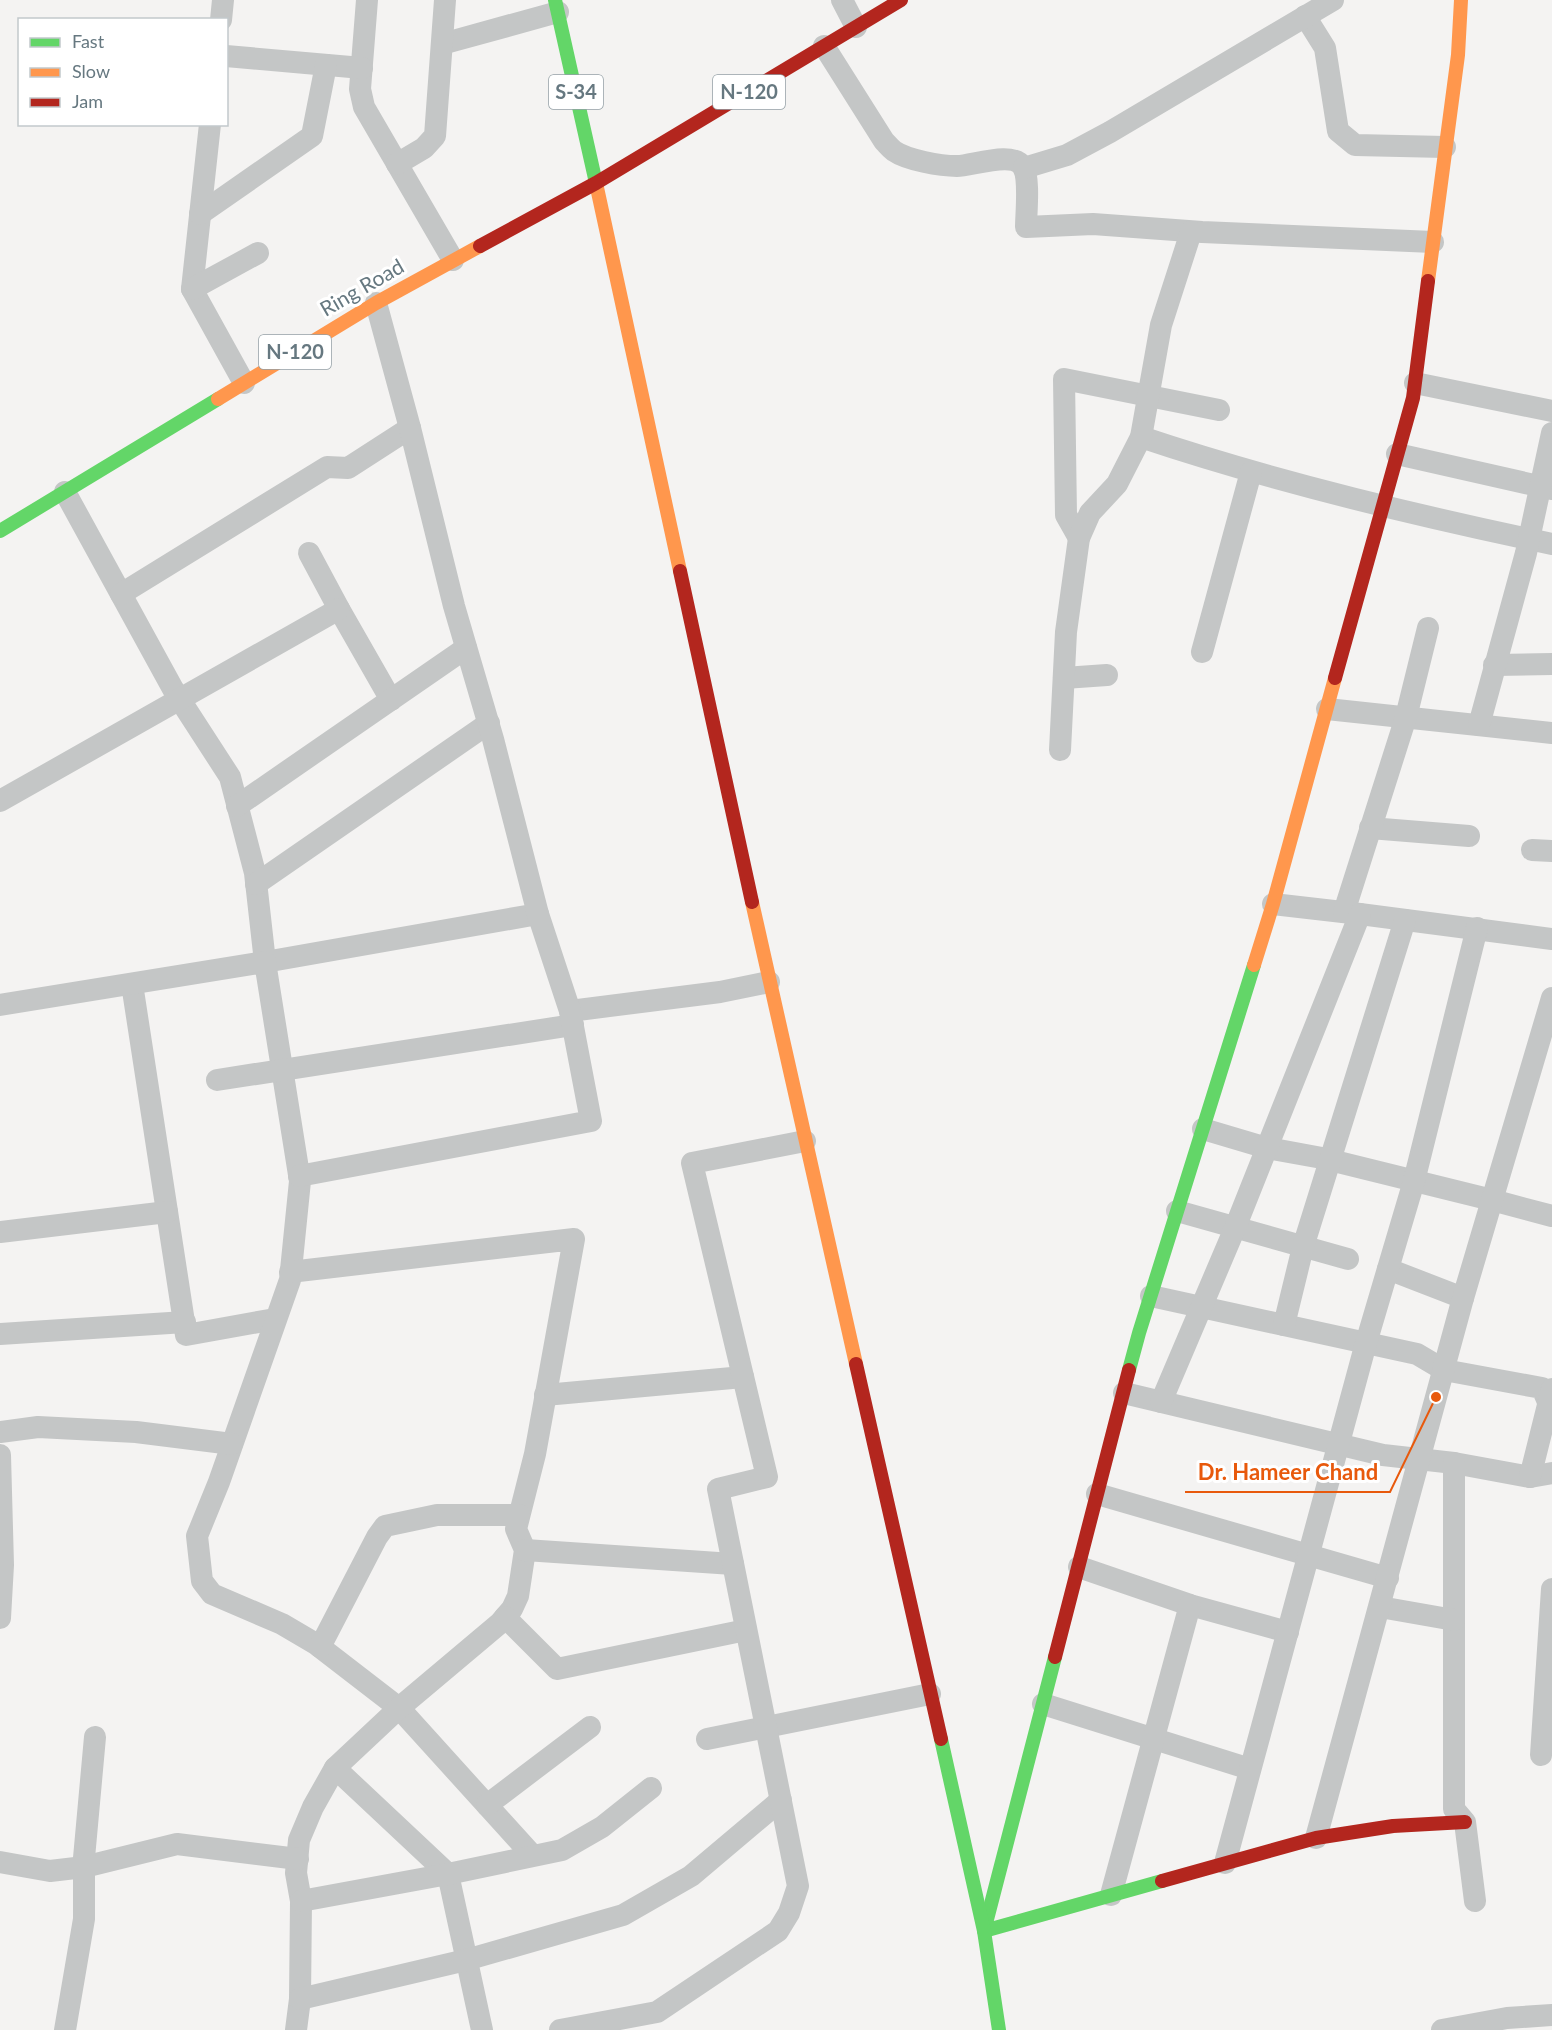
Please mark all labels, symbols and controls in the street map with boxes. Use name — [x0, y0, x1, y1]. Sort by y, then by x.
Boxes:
legend — [18, 18, 228, 126]
text: Fast — [72, 30, 105, 52]
text: Slow — [72, 60, 110, 82]
road number: S-34 — [549, 75, 603, 109]
road number: N-120 — [713, 75, 785, 109]
text: Jam — [72, 90, 103, 112]
street label: Ring Road — [315, 253, 408, 321]
road number: N-120 — [259, 335, 331, 369]
callout: Dr. Hameer Chand — [1185, 1452, 1390, 1492]
text: Dr. Hameer Chand — [1198, 1458, 1378, 1485]

